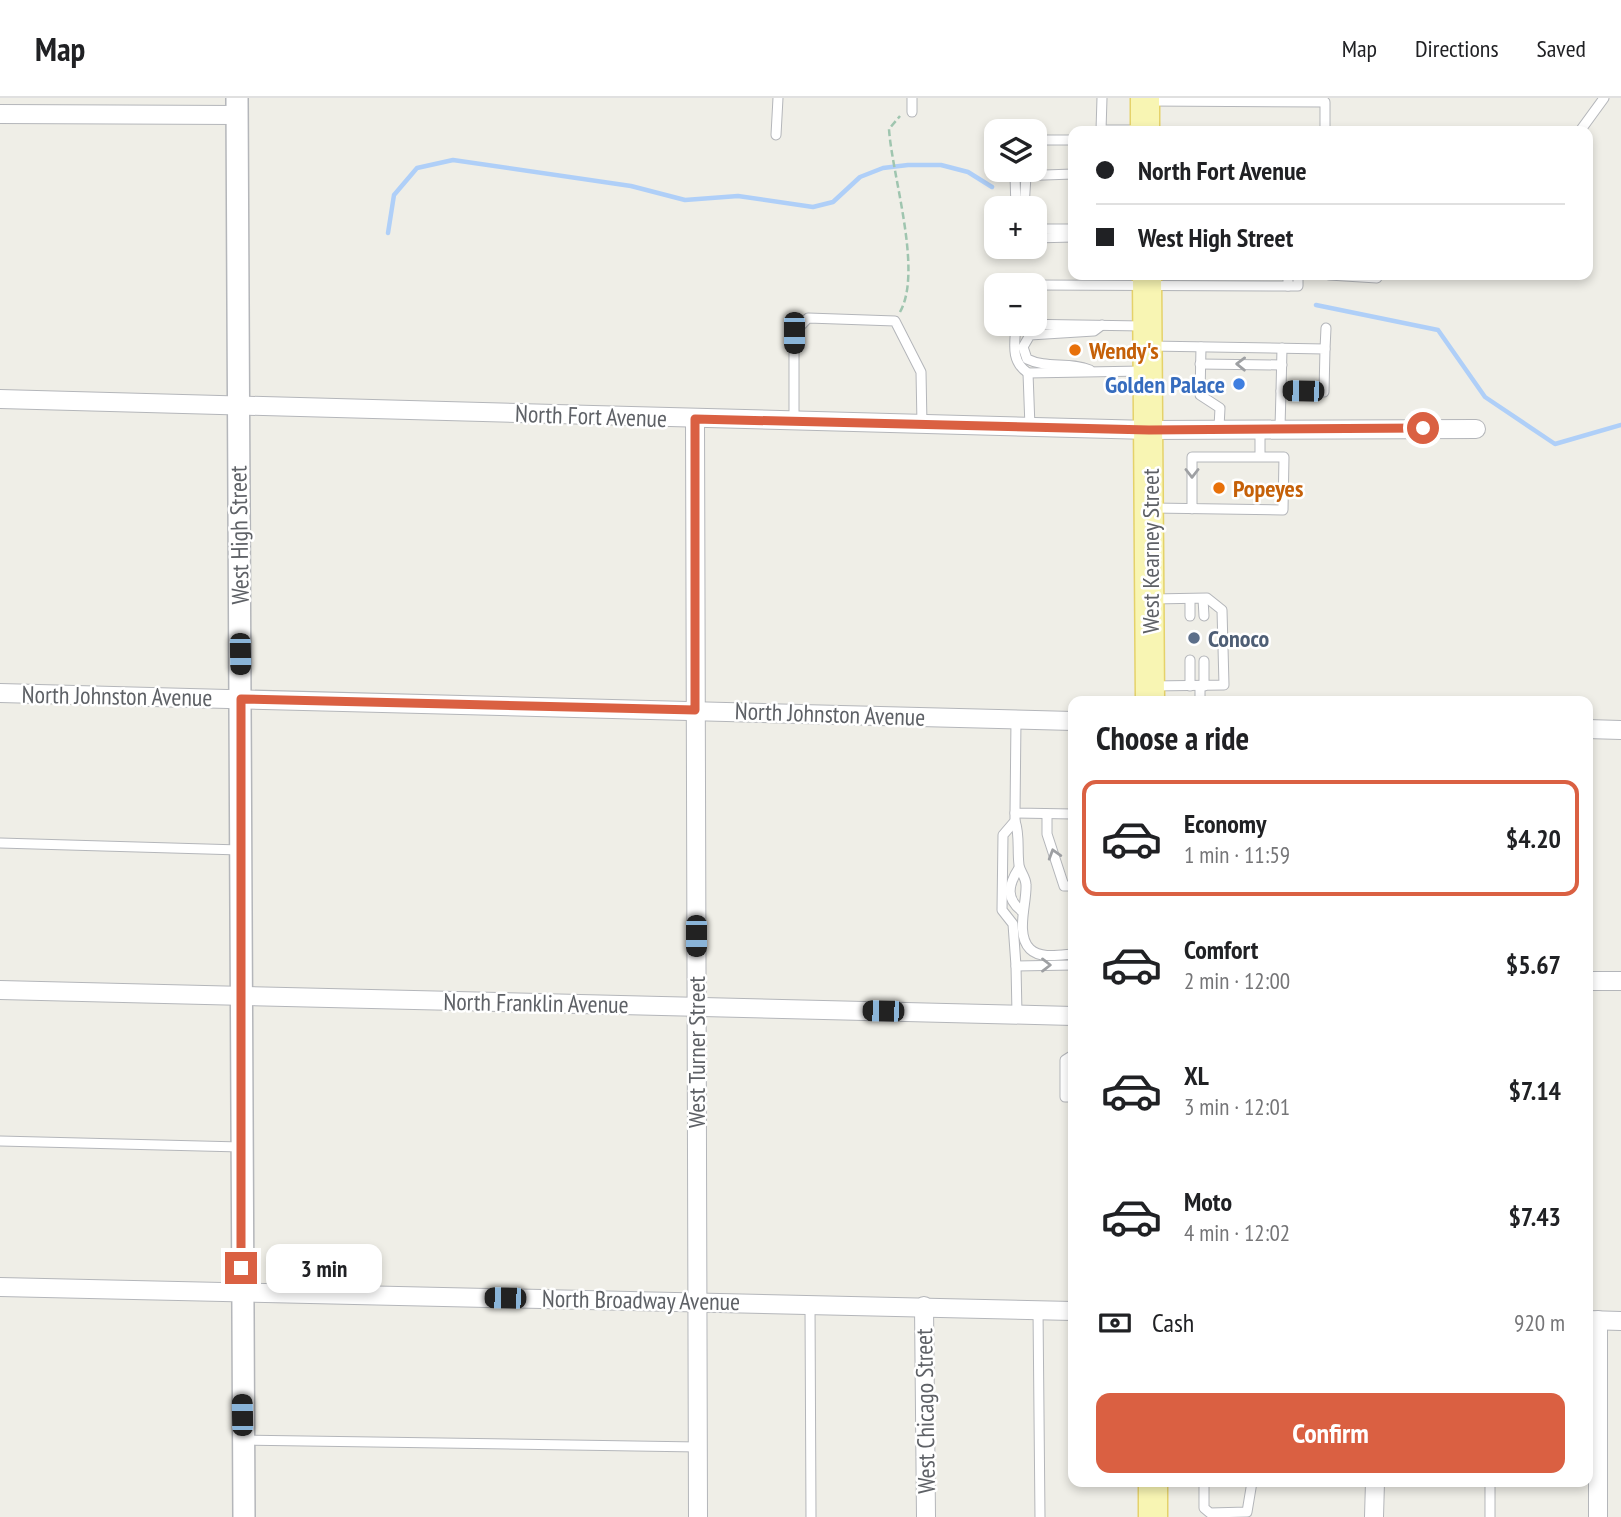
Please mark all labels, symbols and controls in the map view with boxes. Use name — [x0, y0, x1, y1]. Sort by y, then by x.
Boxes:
text: Map — [35, 27, 85, 70]
text: Map — [1342, 33, 1377, 64]
text: Directions — [1415, 33, 1499, 64]
text: Saved — [1537, 33, 1586, 64]
map controls — [984, 119, 1047, 336]
button: layers — [984, 119, 1047, 182]
text: North Fort Avenue — [1138, 154, 1307, 187]
button: + — [984, 196, 1047, 259]
text: West High Street — [1138, 221, 1293, 254]
button: − — [984, 273, 1047, 336]
car — [784, 312, 805, 354]
place label: Wendy's — [1088, 335, 1159, 366]
marker: Wendy's — [1067, 342, 1083, 358]
one-way arrow — [1235, 357, 1246, 372]
place label: Golden Palace — [1105, 369, 1225, 400]
marker: Golden Palace — [1231, 376, 1247, 392]
car — [1282, 380, 1325, 402]
street label: North Fort Avenue — [515, 398, 667, 434]
route start — [1407, 412, 1439, 444]
street label: West High Street — [222, 465, 256, 605]
street label: West Kearney Street — [1135, 468, 1166, 634]
one-way arrow — [1184, 469, 1200, 479]
place label: Popeyes — [1233, 473, 1303, 504]
marker: Popeyes — [1211, 480, 1227, 496]
place label: Conoco — [1208, 623, 1269, 654]
marker: Conoco — [1186, 630, 1202, 646]
car — [230, 633, 251, 675]
street label: North Johnston Avenue — [21, 679, 213, 713]
street label: North Johnston Avenue — [734, 695, 926, 733]
text: Choose a ride — [1096, 717, 1249, 759]
icon: car — [1100, 807, 1163, 870]
text: Economy — [1184, 807, 1266, 840]
text: $4.20 — [1506, 822, 1561, 855]
text: 1 min · 11:59 — [1184, 840, 1290, 869]
one-way arrow — [1048, 849, 1062, 861]
car — [686, 915, 707, 957]
icon: car — [1100, 933, 1163, 996]
text: Comfort — [1184, 933, 1258, 966]
text: $5.67 — [1506, 948, 1561, 981]
one-way arrow — [1041, 957, 1051, 973]
text: 2 min · 12:00 — [1184, 966, 1290, 995]
street label: West Turner Street — [681, 976, 712, 1128]
street label: North Franklin Avenue — [443, 986, 629, 1020]
car — [862, 1000, 905, 1022]
icon: car — [1100, 1059, 1163, 1122]
text: XL — [1184, 1059, 1209, 1092]
text: $7.14 — [1508, 1074, 1561, 1107]
text: 3 min · 12:01 — [1184, 1092, 1290, 1121]
icon: car — [1100, 1185, 1163, 1248]
text: Moto — [1184, 1185, 1232, 1218]
text: $7.43 — [1508, 1200, 1561, 1233]
text: 4 min · 12:02 — [1184, 1218, 1290, 1247]
callout: 3 min — [266, 1244, 381, 1292]
route end — [225, 1252, 257, 1284]
text: 3 min — [301, 1254, 347, 1283]
street label: North Broadway Avenue — [542, 1283, 740, 1317]
car — [484, 1287, 527, 1309]
icon: cash — [1096, 1304, 1134, 1342]
text: Cash — [1152, 1306, 1194, 1339]
text: 920 m — [1514, 1308, 1565, 1337]
street label: West Chicago Street — [908, 1328, 942, 1494]
button: Confirm — [1096, 1393, 1565, 1473]
car — [232, 1394, 253, 1436]

